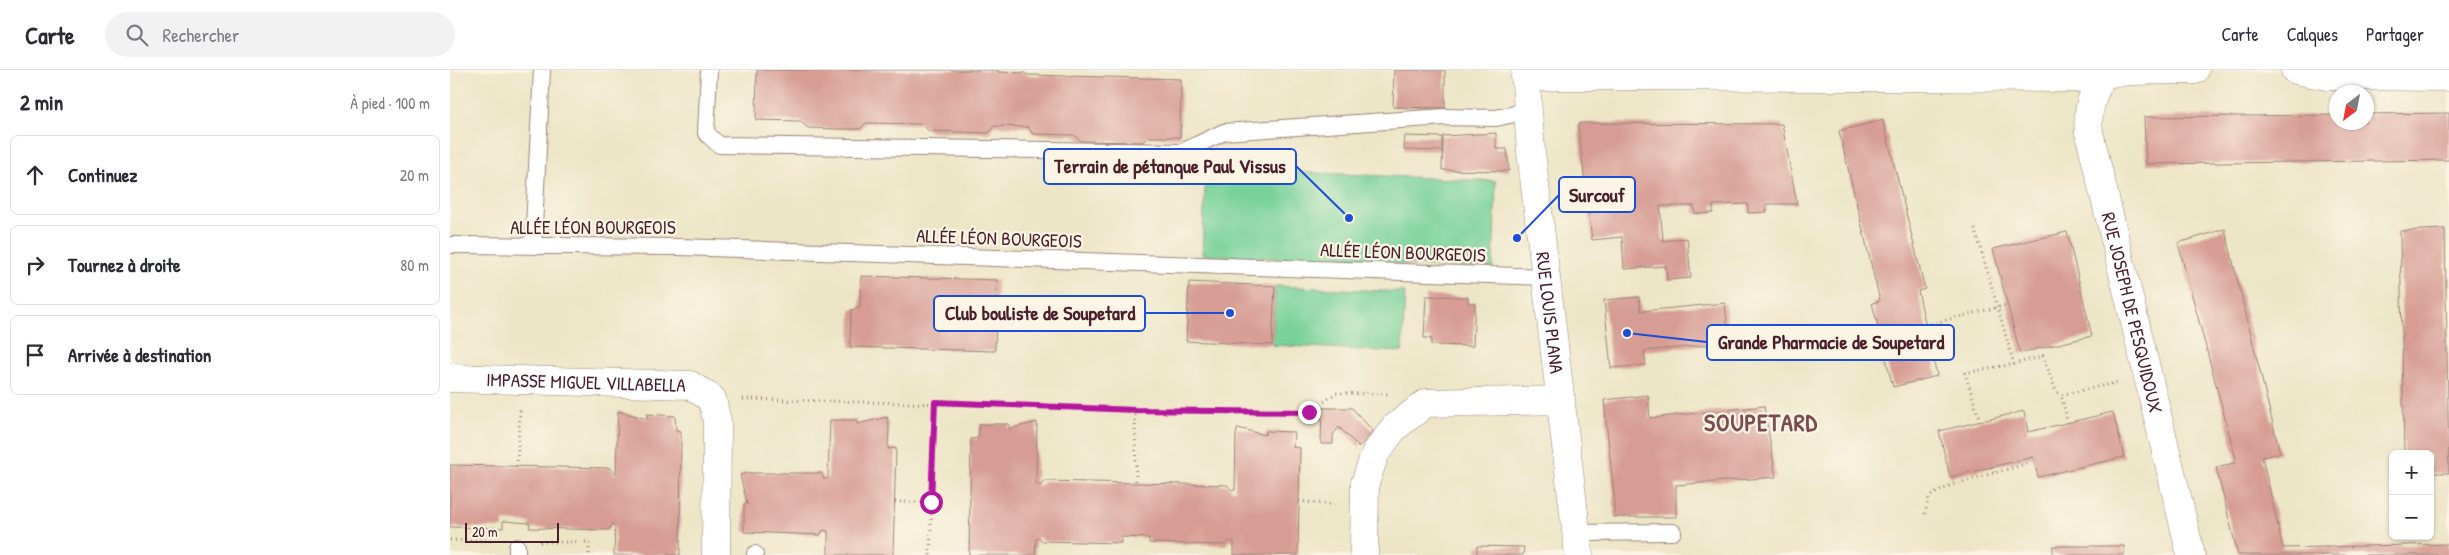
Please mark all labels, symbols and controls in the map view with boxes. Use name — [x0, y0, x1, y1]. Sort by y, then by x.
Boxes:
search box — [105, 12, 455, 57]
text: Carte — [25, 19, 75, 51]
icon: search — [123, 21, 151, 49]
text: Rechercher — [163, 22, 239, 48]
text: Carte — [2221, 22, 2259, 47]
text: Calques — [2287, 22, 2338, 47]
text: Partager — [2366, 22, 2424, 47]
north arrow — [2329, 85, 2374, 130]
text: 2 min — [20, 88, 63, 117]
text: À pied · 100 m — [350, 92, 430, 114]
callout: Terrain de pétanque Paul Vissus — [1044, 149, 1296, 184]
text: Terrain de pétanque Paul Vissus — [1053, 152, 1286, 180]
icon: ahead — [21, 161, 49, 189]
text: Continuez — [68, 162, 137, 188]
text: 20 m — [400, 164, 429, 186]
callout: Surcouf — [1559, 177, 1635, 212]
text: Surcouf — [1569, 181, 1626, 208]
street label: RUE JOSEPH DE PESQUIDOUX — [2096, 209, 2169, 416]
street label: ALLÉE LÉON BOURGEOIS — [510, 214, 676, 240]
street label: ALLÉE LÉON BOURGEOIS — [916, 222, 1082, 254]
street label: ALLÉE LÉON BOURGEOIS — [1320, 236, 1486, 268]
street label: RUE LOUIS PLANA — [1530, 250, 1570, 375]
icon: right — [21, 251, 49, 279]
text: Tournez à droite — [68, 252, 181, 278]
text: 80 m — [400, 254, 429, 276]
callout: Club bouliste de Soupetard — [934, 296, 1145, 331]
text: Club bouliste de Soupetard — [945, 299, 1136, 327]
callout: Grande Pharmacie de Soupetard — [1707, 325, 1954, 360]
text: Grande Pharmacie de Soupetard — [1718, 328, 1945, 356]
icon: arrive — [21, 341, 49, 369]
text: Arrivée à destination — [68, 342, 211, 368]
street label: IMPASSE MIGUEL VILLABELLA — [486, 366, 686, 398]
route end — [1298, 401, 1321, 424]
district label: SOUPETARD — [1704, 406, 1818, 438]
map controls — [2389, 450, 2434, 540]
button: + — [2389, 450, 2434, 495]
route start — [920, 491, 943, 514]
button: − — [2389, 495, 2434, 540]
scale bar — [465, 520, 559, 543]
text: 20 m — [472, 522, 498, 541]

